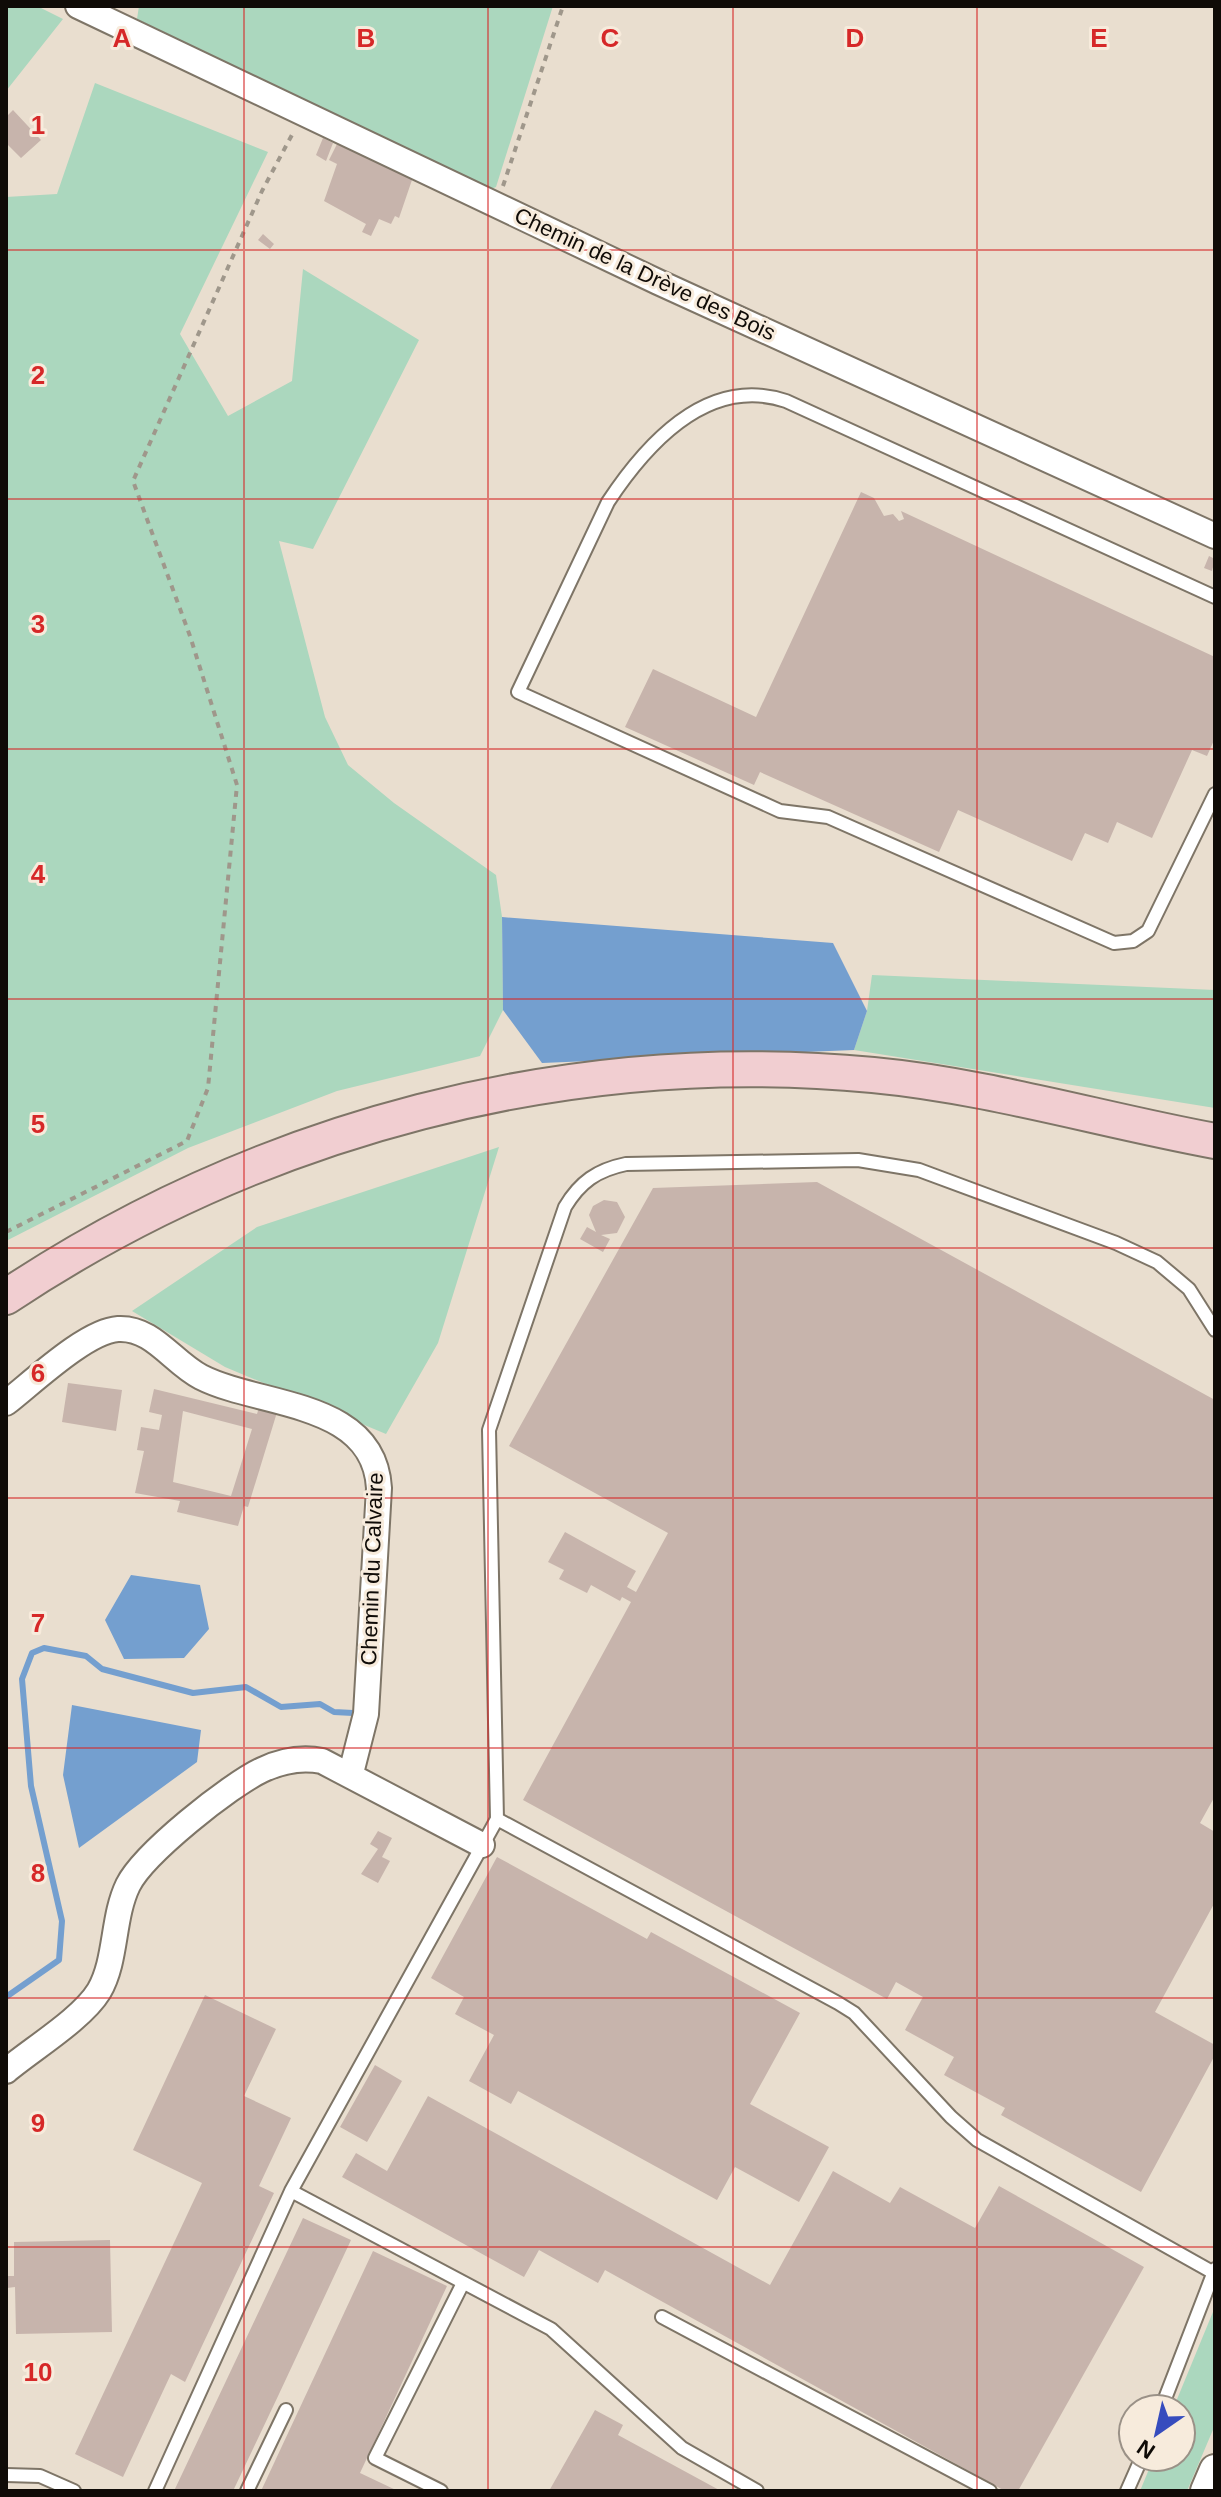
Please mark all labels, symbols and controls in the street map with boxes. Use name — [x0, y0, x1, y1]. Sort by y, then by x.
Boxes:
text: A — [113, 23, 132, 53]
text: B — [357, 23, 375, 53]
text: C — [601, 23, 620, 53]
text: D — [846, 23, 864, 53]
text: E — [1090, 23, 1108, 53]
text: 1 — [31, 110, 45, 140]
street label: Chemin de la Drève des Bois — [511, 202, 779, 346]
text: 2 — [31, 360, 45, 390]
text: 3 — [31, 609, 45, 639]
text: 4 — [31, 859, 46, 889]
text: 5 — [31, 1109, 45, 1139]
text: 6 — [31, 1358, 45, 1388]
street label: Chemin du Calvaire — [356, 1472, 388, 1666]
text: 7 — [31, 1608, 45, 1638]
text: 8 — [31, 1858, 45, 1888]
text: 9 — [31, 2108, 45, 2138]
text: 10 — [24, 2357, 52, 2387]
north arrow — [1117, 2393, 1197, 2473]
text: N — [1133, 2434, 1160, 2464]

